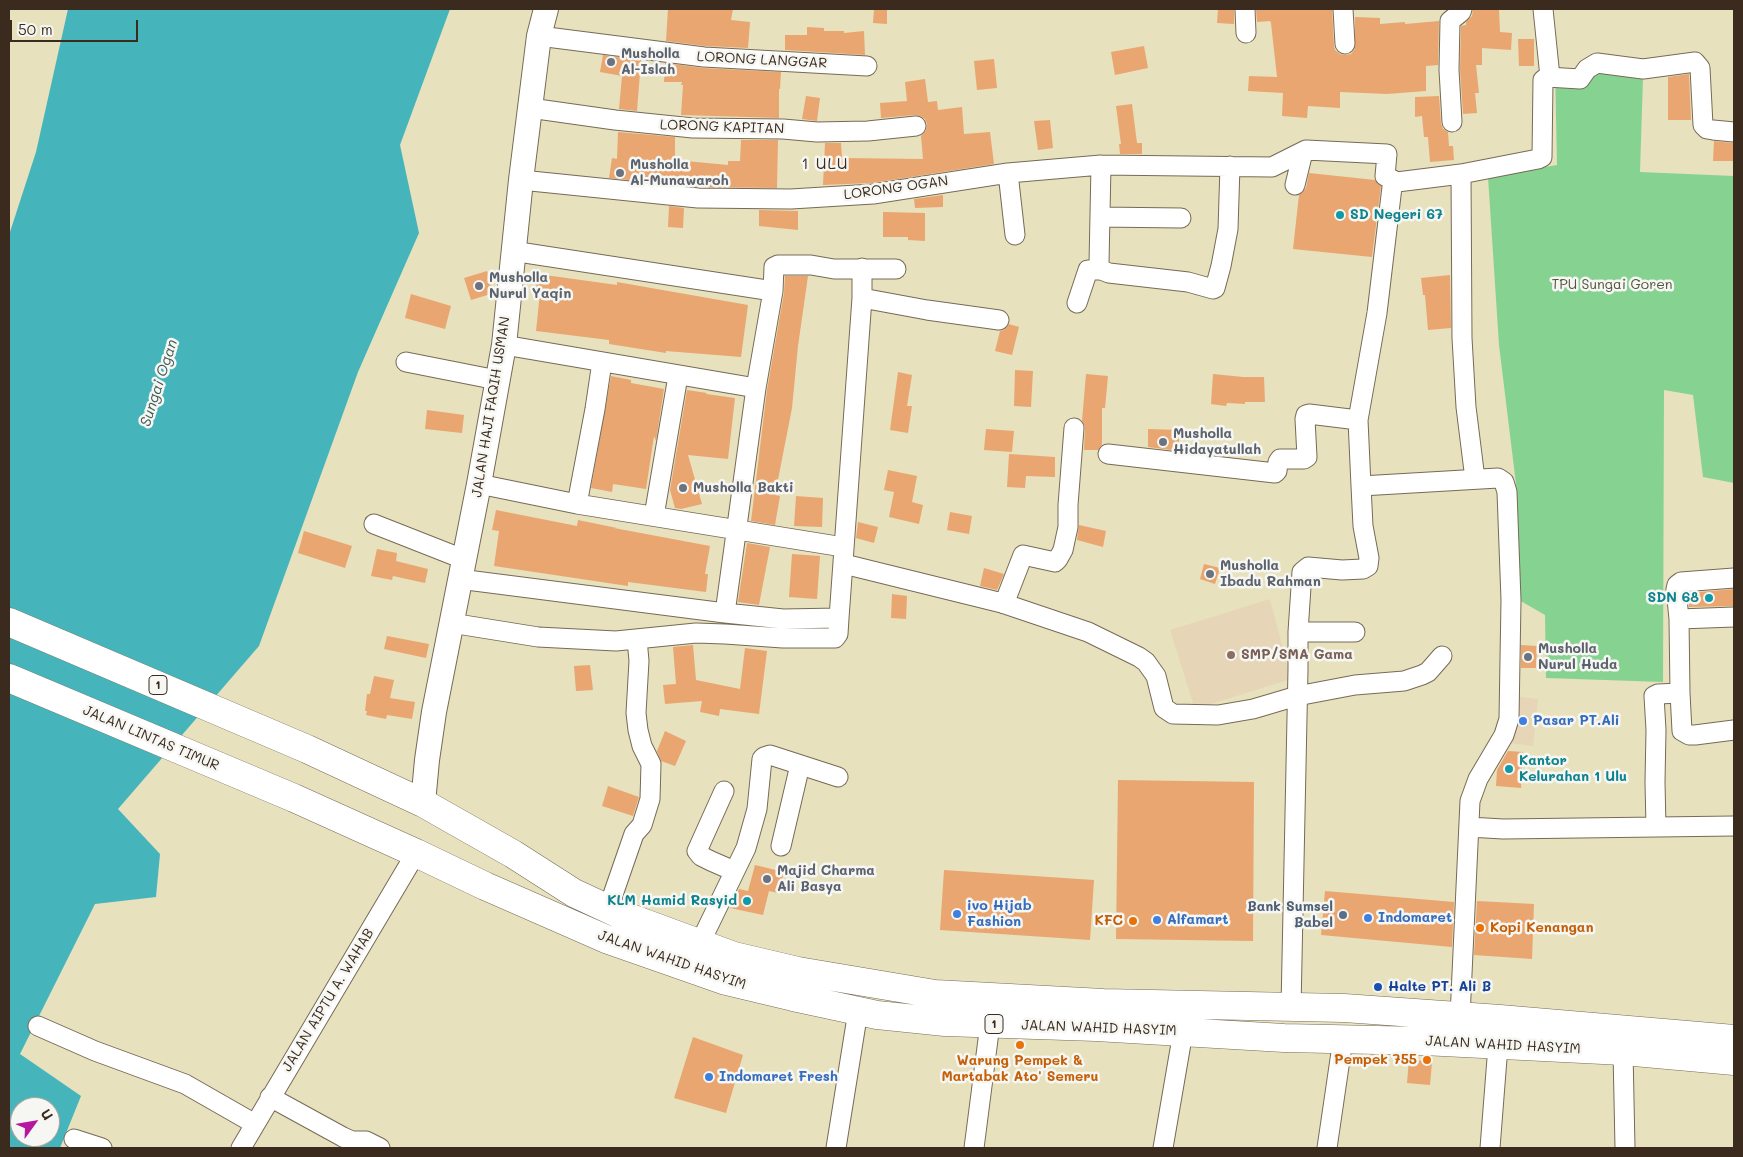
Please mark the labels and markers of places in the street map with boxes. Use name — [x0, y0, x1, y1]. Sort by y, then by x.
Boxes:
place label: Musholla Al-Islah — [621, 46, 680, 78]
marker: Musholla Al-Islah — [605, 56, 617, 68]
place label: Musholla Al-Munawaroh — [630, 157, 729, 190]
marker: Musholla Al-Munawaroh — [614, 167, 626, 179]
place label: SD Negeri 67 — [1350, 207, 1443, 223]
marker: SD Negeri 67 — [1334, 209, 1346, 221]
place label: Musholla Nurul Yaqin — [489, 270, 571, 302]
marker: Musholla Nurul Yaqin — [473, 280, 485, 292]
place label: Musholla Hidayatullah — [1173, 426, 1261, 458]
marker: Musholla Hidayatullah — [1157, 436, 1169, 448]
place label: Musholla Bakti — [693, 480, 794, 496]
marker: Musholla Bakti — [677, 482, 689, 494]
place label: Musholla Ibadu Rahman — [1220, 558, 1321, 590]
marker: Musholla Ibadu Rahman — [1204, 568, 1216, 580]
place label: SDN 68 — [1647, 590, 1699, 606]
marker: SDN 68 — [1703, 592, 1715, 604]
place label: Musholla Nurul Huda — [1538, 641, 1618, 674]
place label: SMP/SMA Gama — [1241, 647, 1353, 663]
marker: SMP/SMA Gama — [1225, 649, 1237, 661]
marker: Musholla Nurul Huda — [1522, 651, 1534, 663]
place label: Pasar PT.Ali — [1533, 713, 1620, 729]
marker: Pasar PT.Ali — [1517, 715, 1529, 727]
place label: Kantor Kelurahan 1 Ulu — [1519, 753, 1627, 786]
marker: Kantor Kelurahan 1 Ulu — [1503, 763, 1515, 775]
place label: Majid Charma Ali Basya — [777, 863, 875, 896]
marker: Majid Charma Ali Basya — [761, 873, 773, 885]
place label: KLM Hamid Rasyid — [607, 893, 737, 909]
marker: KLM Hamid Rasyid — [741, 895, 753, 907]
place label: ivo Hijab Fashion — [967, 898, 1032, 930]
place label: Bank Sumsel Babel — [1247, 899, 1333, 932]
marker: ivo Hijab Fashion — [951, 908, 963, 920]
marker: Bank Sumsel Babel — [1337, 909, 1349, 921]
place label: Indomaret — [1378, 910, 1452, 926]
place label: Alfamart — [1167, 912, 1228, 928]
marker: Indomaret — [1362, 912, 1374, 924]
place label: KFC — [1094, 913, 1123, 929]
marker: Alfamart — [1151, 914, 1163, 926]
marker: KFC — [1127, 915, 1139, 927]
place label: Kopi Kenangan — [1490, 920, 1594, 936]
marker: Kopi Kenangan — [1474, 922, 1486, 934]
place label: Halte PT. Ali B — [1388, 979, 1491, 995]
marker: Halte PT. Ali B — [1372, 981, 1384, 993]
marker: Warung Pempek & Martabak Ato' Semeru — [1014, 1039, 1026, 1051]
place label: Pempek 755 — [1334, 1052, 1417, 1068]
place label: Warung Pempek & Martabak Ato' Semeru — [941, 1053, 1099, 1086]
marker: Pempek 755 — [1421, 1054, 1433, 1066]
place label: Indomaret Fresh — [719, 1069, 838, 1085]
marker: Indomaret Fresh — [703, 1071, 715, 1083]

